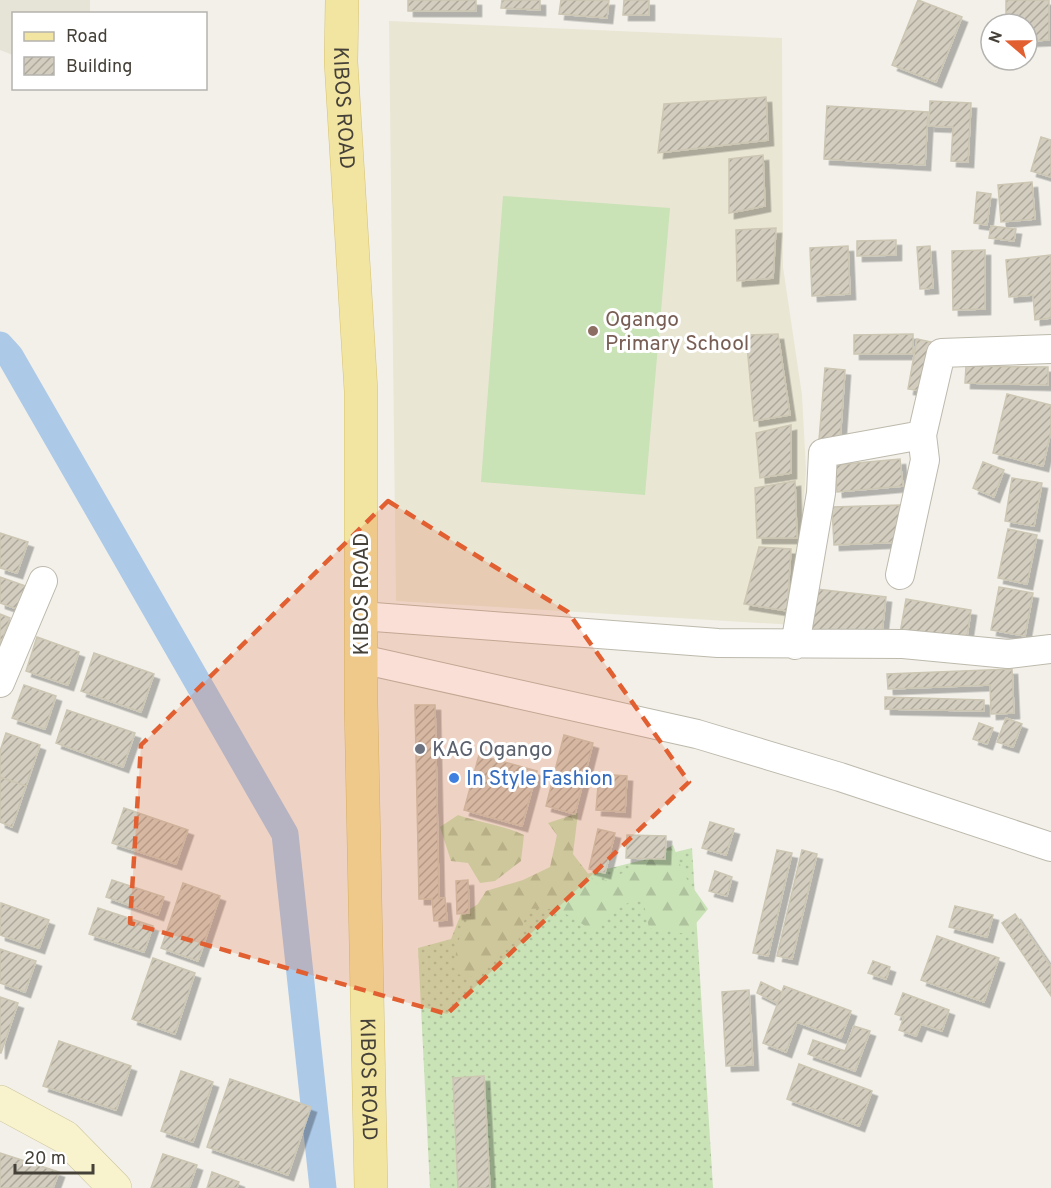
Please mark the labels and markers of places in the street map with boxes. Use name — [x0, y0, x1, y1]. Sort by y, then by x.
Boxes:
place label: Ogango Primary School — [605, 307, 749, 358]
marker: Ogango Primary School — [586, 324, 600, 338]
place label: KAG Ogango — [432, 737, 552, 764]
marker: KAG Ogango — [413, 742, 427, 756]
place label: In Style Fashion — [466, 766, 613, 793]
marker: In Style Fashion — [447, 771, 461, 785]

